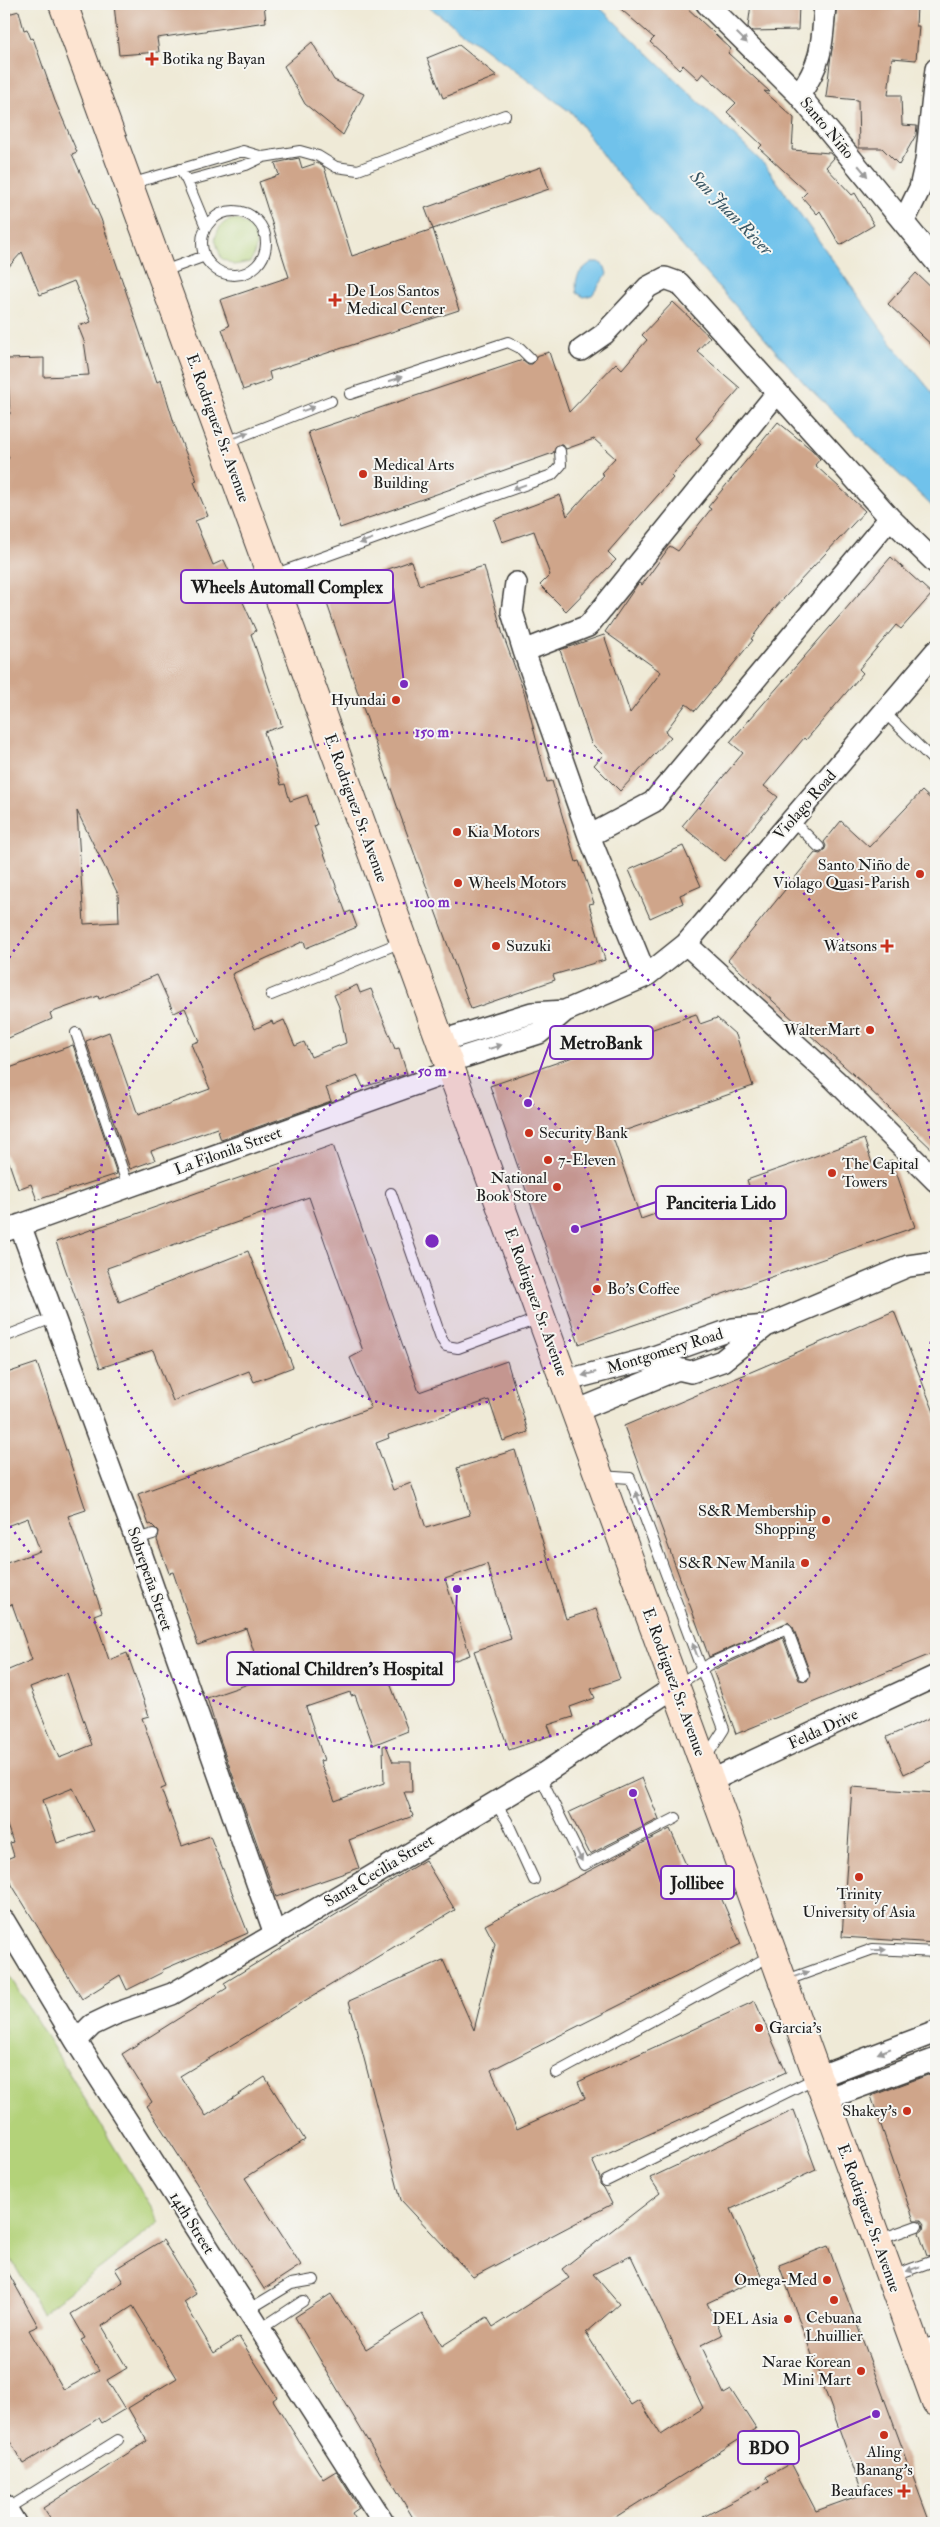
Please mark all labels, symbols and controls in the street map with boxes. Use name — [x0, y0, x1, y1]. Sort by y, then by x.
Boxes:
one-way arrow — [736, 32, 748, 44]
place label: Botika ng Bayan — [162, 49, 265, 69]
marker: Botika ng Bayan — [146, 53, 158, 65]
street label: Santo Niño — [795, 93, 859, 163]
water label: San Juan River — [684, 165, 778, 261]
one-way arrow — [857, 165, 868, 178]
place label: De Los Santos Medical Center — [346, 281, 445, 319]
marker: De Los Santos Medical Center — [328, 293, 342, 307]
street label: E. Rodriguez Sr. Avenue — [182, 351, 254, 505]
one-way arrow — [389, 374, 404, 382]
one-way arrow — [300, 405, 315, 412]
one-way arrow — [235, 431, 249, 439]
place label: Medical Arts Building — [373, 455, 454, 493]
marker: Medical Arts Building — [357, 468, 369, 480]
one-way arrow — [511, 484, 526, 491]
one-way arrow — [358, 538, 373, 545]
callout: Wheels Automall Complex — [181, 570, 393, 603]
text: Wheels Automall Complex — [190, 576, 384, 599]
place label: Hyundai — [331, 690, 386, 710]
marker: Hyundai — [390, 694, 402, 706]
text: 150 m — [415, 723, 449, 742]
street label: E. Rodriguez Sr. Avenue — [320, 731, 392, 885]
street label: Violago Road — [769, 766, 841, 844]
place label: Kia Motors — [467, 822, 540, 842]
marker: Kia Motors — [451, 826, 463, 838]
place label: Santo Niño de Violago Quasi-Parish — [773, 855, 911, 893]
marker: Santo Niño de Violago Quasi-Parish — [914, 868, 926, 880]
place label: Wheels Motors — [467, 873, 566, 893]
marker: Wheels Motors — [452, 877, 464, 889]
text: 100 m — [414, 893, 450, 912]
place label: Suzuki — [506, 936, 551, 956]
place label: Watsons — [822, 936, 877, 956]
marker: Suzuki — [490, 940, 502, 952]
marker: Watsons — [881, 940, 893, 952]
place label: WalterMart — [783, 1020, 860, 1040]
marker: WalterMart — [864, 1024, 876, 1036]
callout: MetroBank — [550, 1026, 653, 1059]
text: MetroBank — [559, 1032, 643, 1055]
one-way arrow — [487, 1043, 502, 1050]
text: 50 m — [418, 1062, 447, 1081]
street label: La Filonila Street — [172, 1122, 284, 1180]
place label: Security Bank — [539, 1123, 628, 1143]
marker: Security Bank — [523, 1127, 535, 1139]
place label: 7-Eleven — [558, 1150, 616, 1170]
marker: 7-Eleven — [542, 1154, 554, 1166]
place label: The Capital Towers — [842, 1154, 919, 1192]
marker: The Capital Towers — [826, 1167, 838, 1179]
place label: National Book Store — [476, 1168, 547, 1206]
marker: National Book Store — [551, 1181, 563, 1193]
callout: Panciteria Lido — [656, 1186, 786, 1219]
text: Panciteria Lido — [666, 1192, 776, 1215]
street label: E. Rodriguez Sr. Avenue — [500, 1225, 572, 1379]
centre of rings — [423, 1232, 441, 1250]
place label: Bo's Coffee — [607, 1279, 680, 1299]
marker: Bo's Coffee — [591, 1283, 603, 1295]
street label: Montgomery Road — [604, 1324, 726, 1378]
one-way arrow — [582, 1370, 597, 1378]
one-way arrow — [634, 1490, 642, 1505]
place label: S&R Membership Shopping — [698, 1501, 817, 1540]
marker: S&R Membership Shopping — [820, 1514, 832, 1526]
street label: Sobrepeña Street — [122, 1524, 177, 1634]
place label: S&R New Manila — [679, 1553, 795, 1573]
marker: S&R New Manila — [799, 1557, 811, 1569]
street label: E. Rodriguez Sr. Avenue — [638, 1605, 710, 1759]
one-way arrow — [691, 1643, 699, 1657]
callout: National Children's Hospital — [227, 1652, 454, 1685]
text: National Children's Hospital — [236, 1658, 444, 1681]
street label: Felda Drive — [785, 1704, 861, 1754]
street label: Santa Cecilia Street — [320, 1830, 438, 1912]
one-way arrow — [575, 1848, 583, 1862]
callout: Jollibee — [661, 1866, 734, 1899]
marker: Trinity University of Asia — [853, 1871, 865, 1883]
text: Jollibee — [669, 1872, 724, 1895]
place label: Trinity University of Asia — [803, 1884, 916, 1922]
one-way arrow — [871, 1946, 887, 1954]
one-way arrow — [795, 1970, 810, 1978]
place label: Garcia's — [769, 2018, 822, 2038]
marker: Garcia's — [753, 2022, 765, 2034]
one-way arrow — [877, 2048, 891, 2056]
place label: Shakey's — [842, 2101, 897, 2121]
marker: Shakey's — [901, 2105, 913, 2117]
street label: E. Rodriguez Sr. Avenue — [833, 2141, 905, 2295]
street label: 14th Street — [165, 2188, 219, 2258]
one-way arrow — [906, 2265, 921, 2273]
place label: Omega-Med — [734, 2270, 817, 2290]
marker: Omega-Med — [821, 2274, 833, 2286]
marker: Cebuana Lhuillier — [828, 2294, 840, 2306]
place label: Cebuana Lhuillier — [805, 2308, 863, 2346]
place label: DEL Asia — [712, 2309, 778, 2329]
marker: DEL Asia — [782, 2313, 794, 2325]
place label: Narae Korean Mini Mart — [762, 2352, 851, 2390]
marker: Narae Korean Mini Mart — [855, 2365, 867, 2377]
marker: Aling Banang's — [878, 2429, 890, 2441]
callout: BDO — [738, 2431, 799, 2464]
text: BDO — [748, 2437, 790, 2460]
place label: Aling Banang's — [855, 2442, 913, 2480]
place label: Beaufaces — [831, 2481, 893, 2501]
marker: Beaufaces — [897, 2484, 911, 2498]

